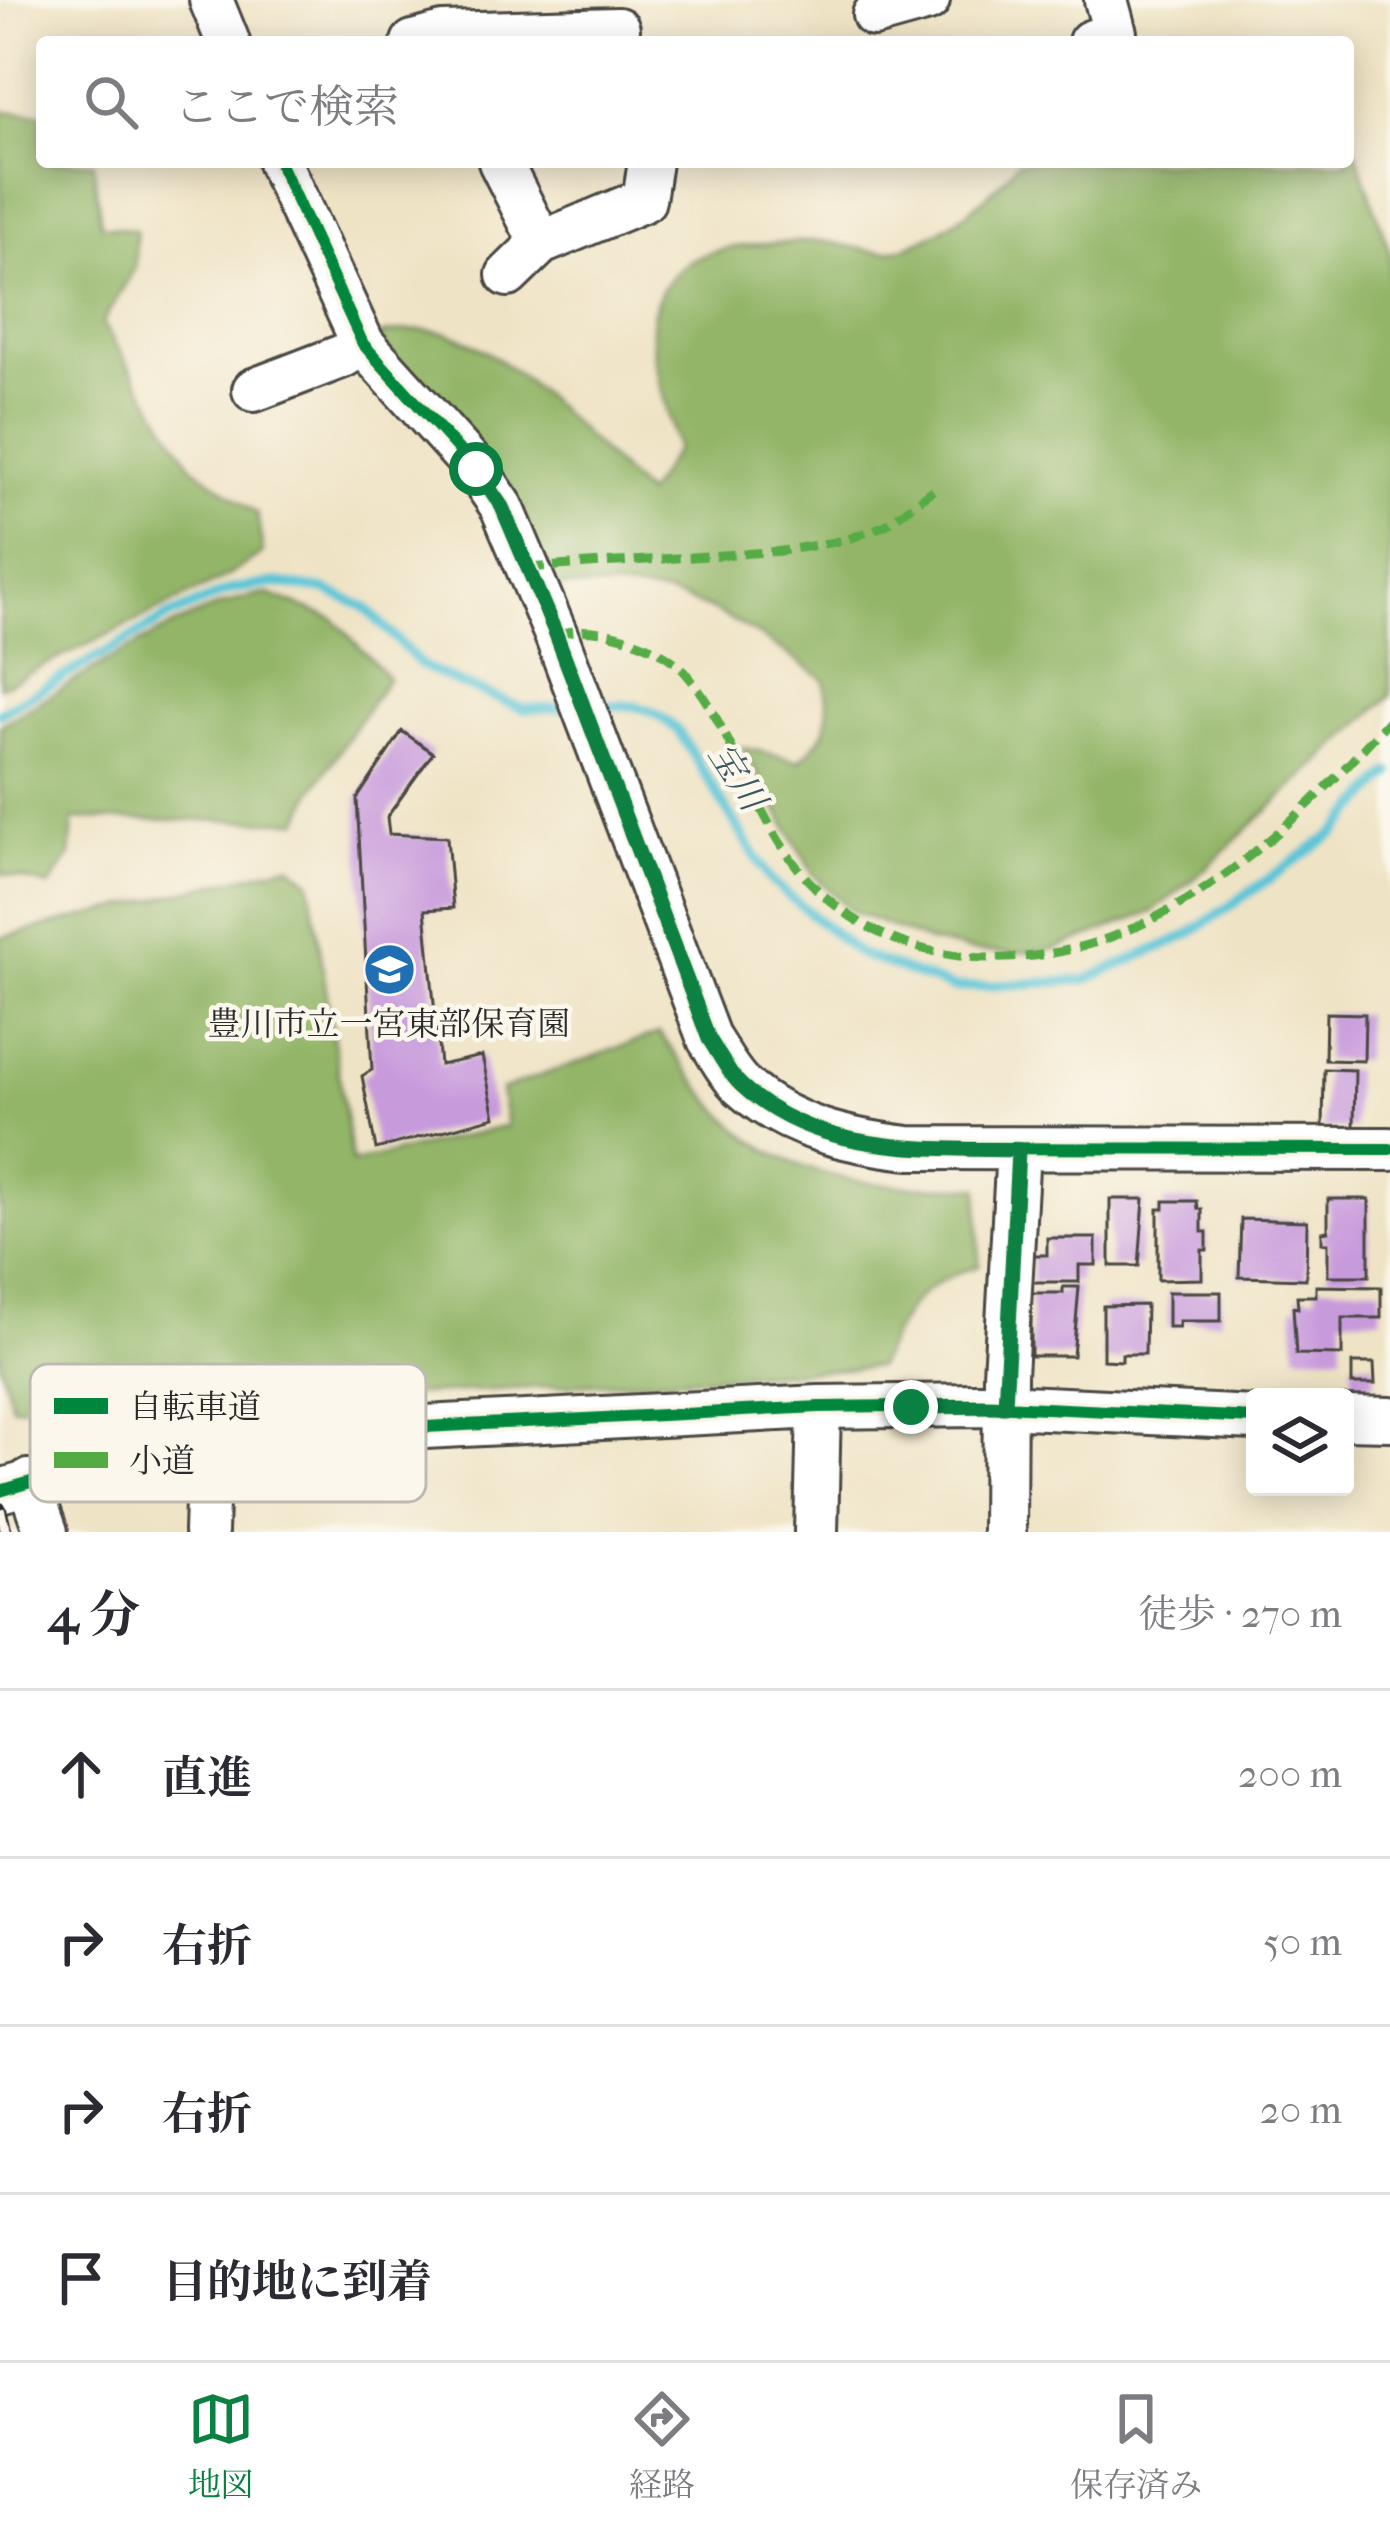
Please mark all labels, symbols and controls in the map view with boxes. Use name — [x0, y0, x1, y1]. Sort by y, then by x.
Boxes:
search box — [36, 36, 1354, 168]
icon: search — [78, 69, 144, 135]
text: ここで検索 — [174, 81, 399, 134]
route start — [449, 442, 503, 496]
water label: 宝川 — [700, 735, 777, 822]
school or university icon: 豊川市立一宮東部保育園 — [361, 941, 417, 997]
place label: 豊川市立一宮東部保育園 — [208, 1005, 571, 1044]
legend — [30, 1364, 426, 1502]
route end — [884, 1380, 938, 1434]
text: 自転車道 — [129, 1388, 261, 1427]
map controls — [1246, 1388, 1354, 1496]
button: layers — [1246, 1388, 1354, 1496]
text: 小道 — [129, 1442, 195, 1481]
text: 4 分 — [48, 1585, 140, 1645]
text: 徒歩 · 270 m — [1138, 1591, 1342, 1637]
icon: ahead — [48, 1741, 114, 1807]
text: 200 m — [1238, 1751, 1342, 1797]
text: 直進 — [162, 1752, 252, 1805]
icon: right — [48, 1909, 114, 1975]
text: 50 m — [1263, 1919, 1342, 1965]
text: 右折 — [162, 1920, 252, 1973]
icon: right — [48, 2077, 114, 2143]
text: 20 m — [1260, 2087, 1342, 2133]
text: 右折 — [162, 2088, 252, 2141]
icon: arrive — [48, 2245, 114, 2311]
text: 目的地に到着 — [162, 2256, 432, 2309]
tab: 地図 — [188, 2386, 254, 2505]
tab: 経路 — [629, 2386, 695, 2505]
tab: 保存済み — [1070, 2386, 1202, 2505]

